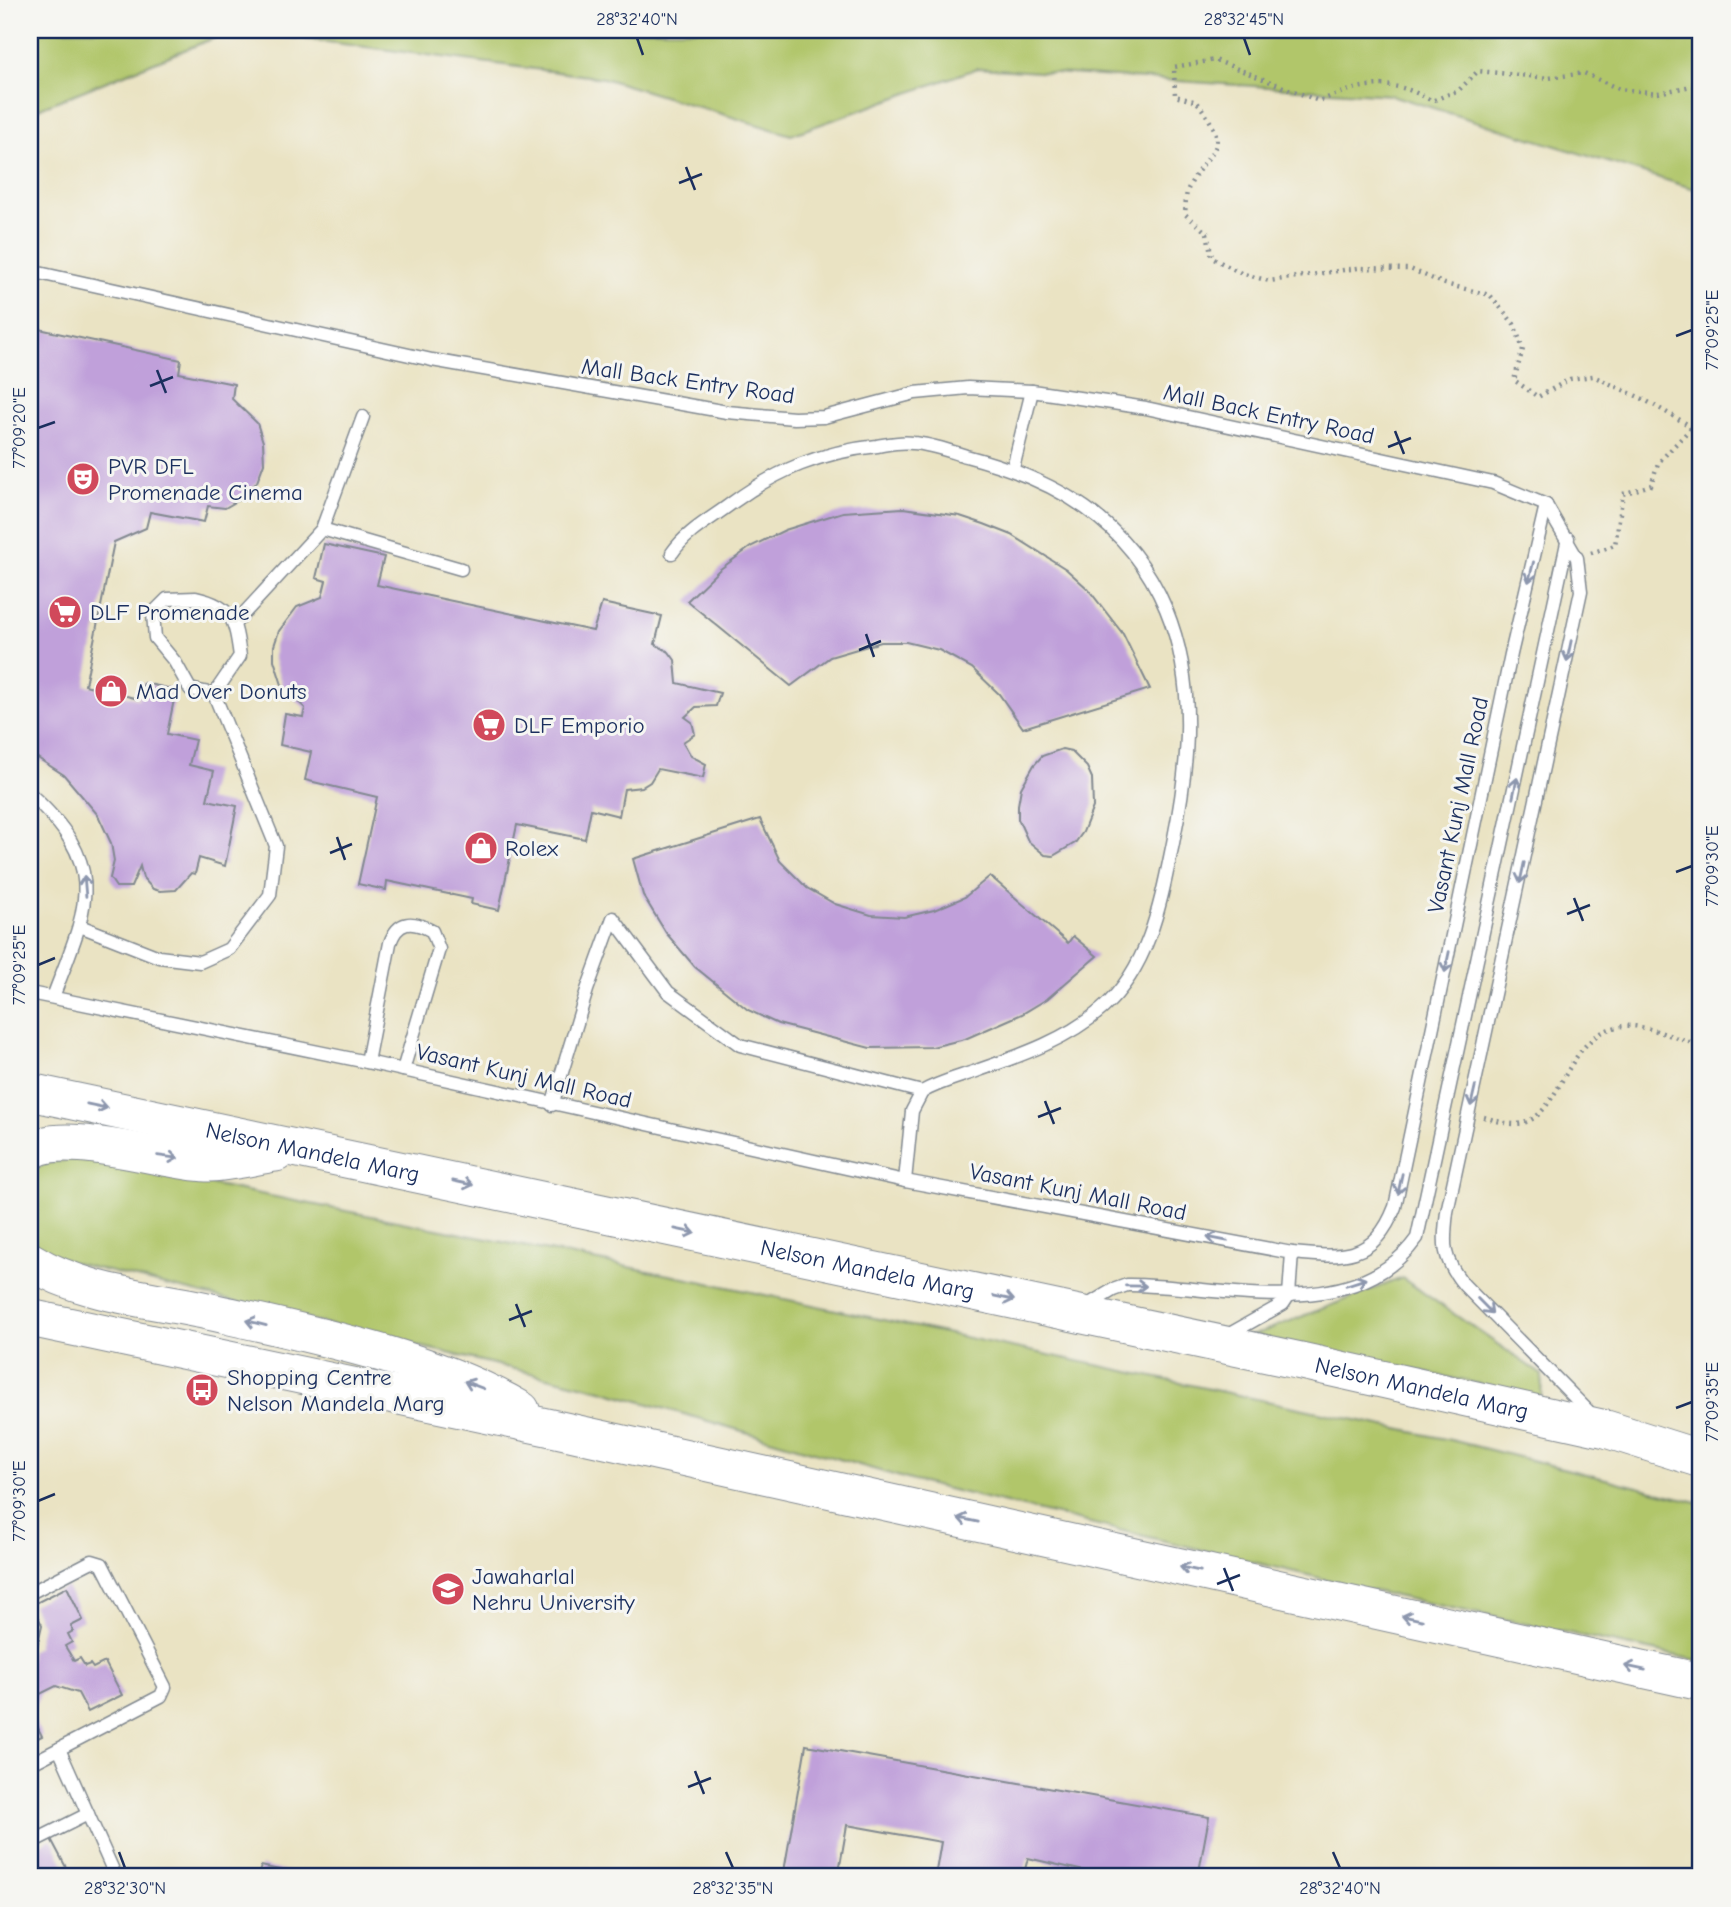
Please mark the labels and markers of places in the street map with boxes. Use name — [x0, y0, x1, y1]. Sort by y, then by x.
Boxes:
place label: PVR DFL Promenade Cinema — [108, 453, 303, 506]
theatre icon: PVR DFL Promenade Cinema — [64, 460, 102, 498]
supermarket icon: DLF Promenade — [46, 593, 84, 631]
place label: DLF Promenade — [90, 599, 250, 626]
shop icon: Mad Over Donuts — [92, 672, 130, 710]
place label: Mad Over Donuts — [136, 678, 307, 705]
supermarket icon: DLF Emporio — [470, 706, 508, 744]
place label: DLF Emporio — [514, 712, 645, 739]
shop icon: Rolex — [462, 829, 500, 867]
place label: Rolex — [505, 835, 558, 862]
place label: Shopping Centre Nelson Mandela Marg — [227, 1364, 445, 1417]
bus stop icon: Shopping Centre Nelson Mandela Marg — [183, 1371, 221, 1409]
place label: Jawaharlal Nehru University — [472, 1563, 636, 1616]
school or university icon: Jawaharlal Nehru University — [429, 1570, 467, 1608]

